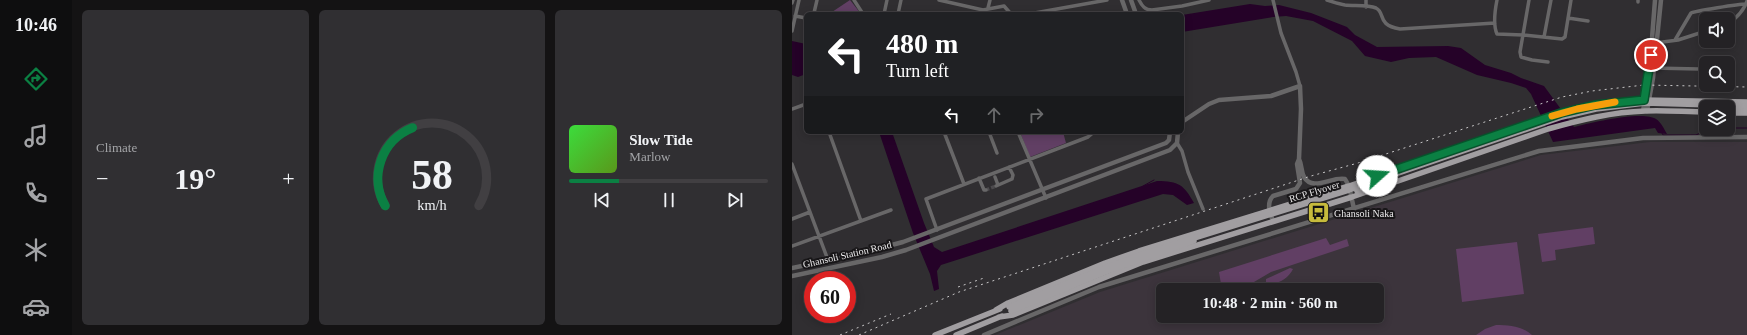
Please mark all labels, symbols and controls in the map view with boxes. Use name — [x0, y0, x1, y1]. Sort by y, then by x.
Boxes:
map controls — [1699, 12, 1735, 136]
button: sound — [1699, 12, 1735, 48]
text: 10:46 — [15, 15, 57, 35]
icon: left — [820, 28, 872, 80]
text: 480 m — [886, 28, 958, 59]
pin — [1634, 38, 1668, 72]
icon: arrive — [1640, 44, 1662, 66]
button: search — [1699, 56, 1735, 92]
text: Turn left — [886, 61, 949, 81]
icon: directions — [22, 65, 50, 93]
button: layers — [1699, 100, 1735, 136]
icon: left — [941, 104, 963, 126]
icon: ahead — [983, 104, 1005, 126]
icon: right — [1025, 104, 1047, 126]
icon: music — [22, 122, 50, 150]
text: Slow Tide — [629, 132, 693, 148]
text: Climate — [96, 140, 137, 155]
text: Marlow — [629, 149, 671, 164]
text: 58 — [411, 151, 453, 197]
position arrow — [1356, 155, 1398, 197]
text: 19° — [174, 162, 216, 195]
text: − — [96, 166, 108, 191]
text: + — [282, 166, 295, 191]
street label: RCP Flyover — [1288, 178, 1341, 204]
icon: phone — [22, 179, 50, 207]
icon: previous — [591, 189, 613, 211]
icon: pause — [658, 189, 680, 211]
icon: next — [724, 189, 746, 211]
text: km/h — [417, 196, 447, 212]
bus stop icon: Ghansoli Naka — [1306, 200, 1332, 226]
place label: Ghansoli Naka — [1334, 208, 1394, 219]
icon: climate — [22, 236, 50, 264]
street label: Ghansoli Station Road — [802, 239, 892, 270]
speed limit sign: 60 — [804, 271, 856, 323]
icon: car — [22, 293, 50, 321]
text: 10:48 · 2 min · 560 m — [1203, 295, 1338, 311]

